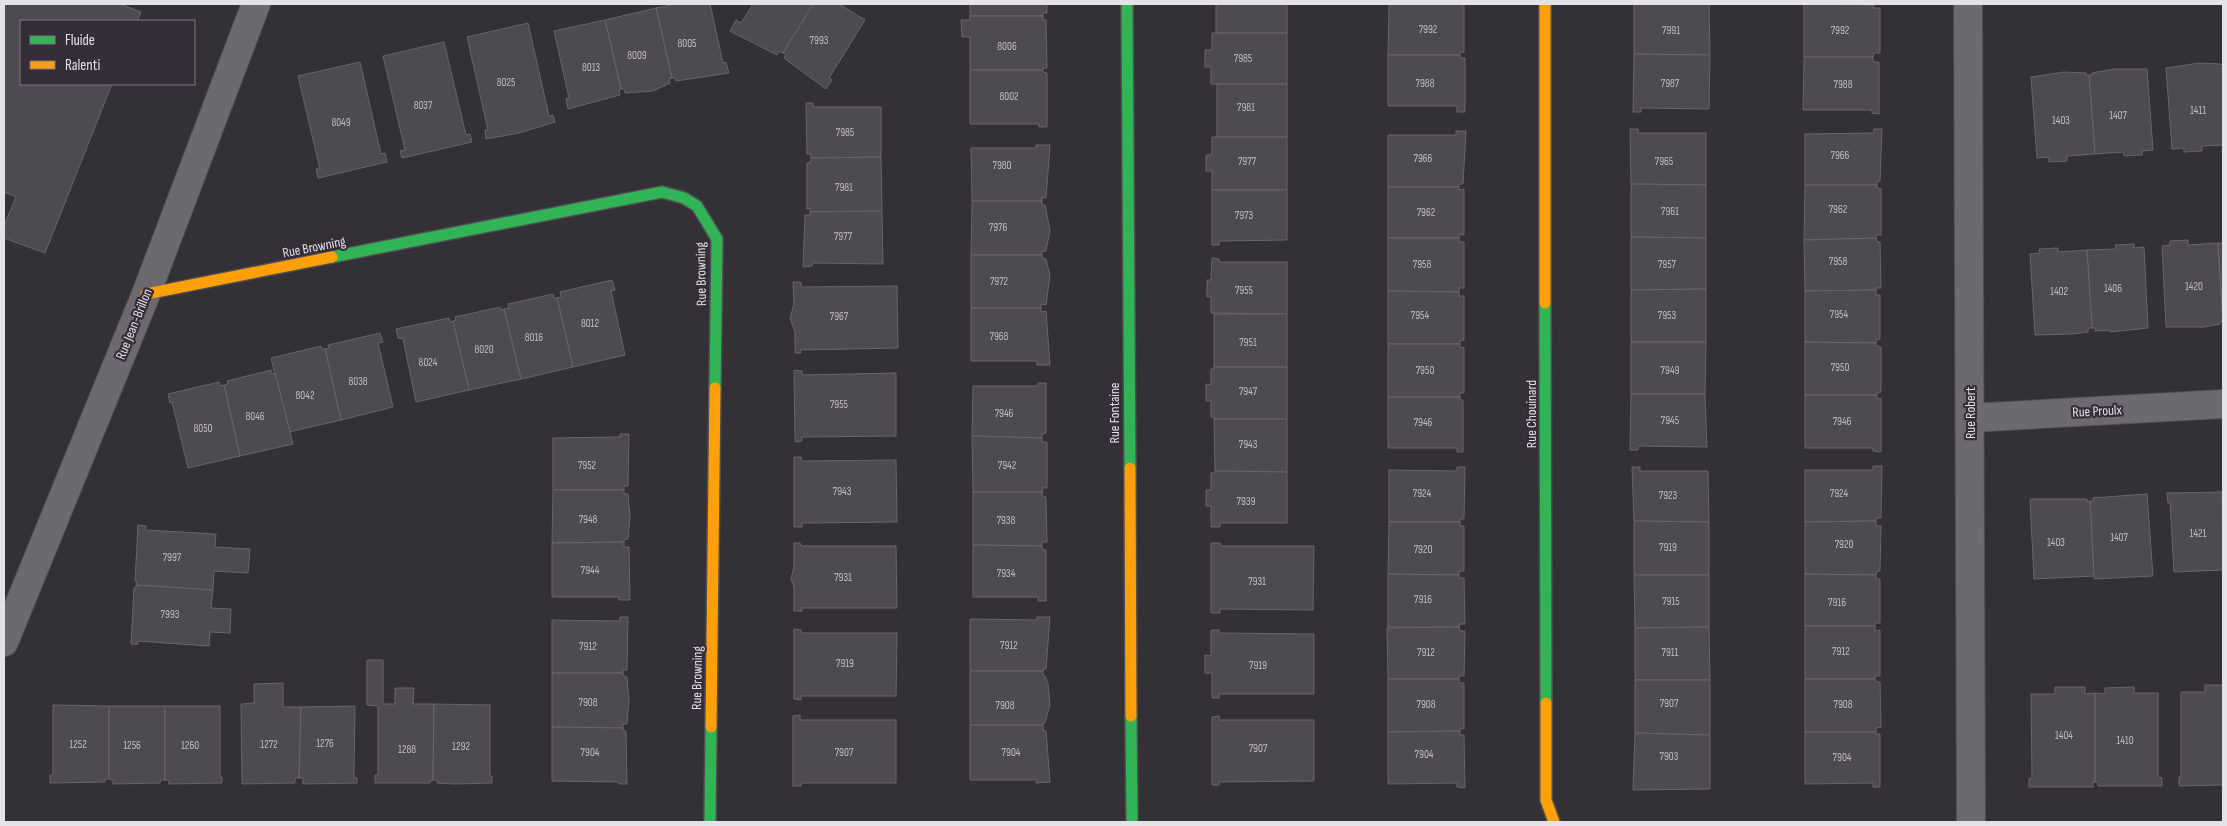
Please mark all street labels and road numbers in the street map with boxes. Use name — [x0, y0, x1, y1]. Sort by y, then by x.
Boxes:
street label: Rue Browning — [281, 232, 347, 261]
street label: Rue Browning — [692, 241, 710, 306]
street label: Rue Jean-Brillon — [112, 286, 156, 362]
street label: Rue Chouinard — [1523, 380, 1540, 448]
street label: Rue Fontaine — [1106, 383, 1123, 444]
street label: Rue Robert — [1962, 387, 1979, 439]
street label: Rue Proulx — [2072, 401, 2123, 421]
street label: Rue Browning — [688, 645, 706, 710]

